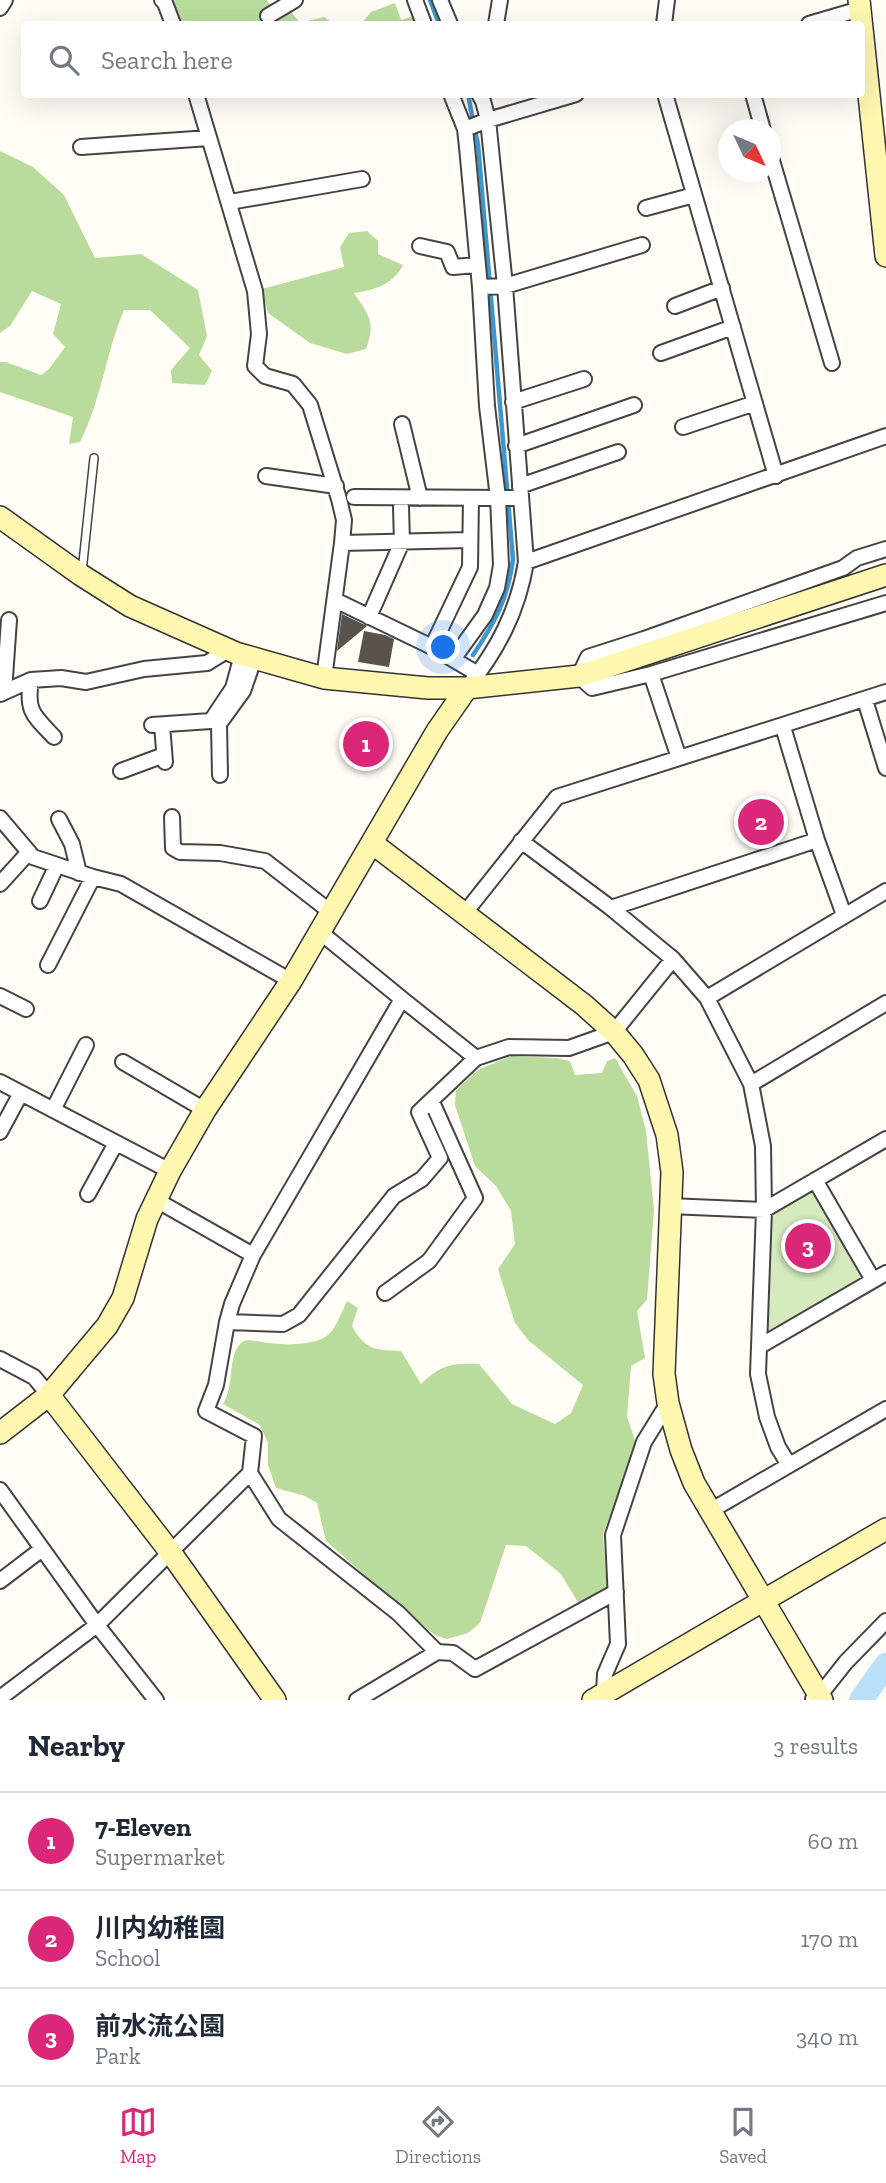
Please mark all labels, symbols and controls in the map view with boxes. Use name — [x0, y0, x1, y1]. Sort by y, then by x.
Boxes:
search box — [21, 21, 865, 98]
icon: search — [45, 41, 83, 79]
text: Search here — [101, 44, 233, 76]
north arrow — [718, 119, 781, 182]
your location — [426, 630, 460, 664]
pin: 1 — [343, 718, 389, 770]
pin: 2 — [738, 796, 784, 848]
pin: 3 — [785, 1220, 831, 1272]
text: Nearby — [28, 1728, 125, 1764]
text: 3 results — [773, 1732, 858, 1760]
text: 7-Eleven — [95, 1811, 192, 1843]
text: 1 — [46, 1827, 56, 1855]
text: 60 m — [807, 1827, 858, 1855]
text: Supermarket — [95, 1843, 225, 1871]
text: 川内幼稚園 — [95, 1912, 225, 1944]
text: 2 — [45, 1925, 57, 1953]
text: 170 m — [800, 1925, 858, 1953]
text: School — [95, 1944, 160, 1972]
text: 前水流公園 — [95, 2010, 225, 2042]
text: 3 — [45, 2023, 57, 2051]
text: 340 m — [796, 2023, 858, 2051]
text: Park — [95, 2042, 141, 2070]
tab: Map — [119, 2103, 157, 2168]
tab: Directions — [395, 2103, 481, 2168]
tab: Saved — [719, 2103, 767, 2168]

